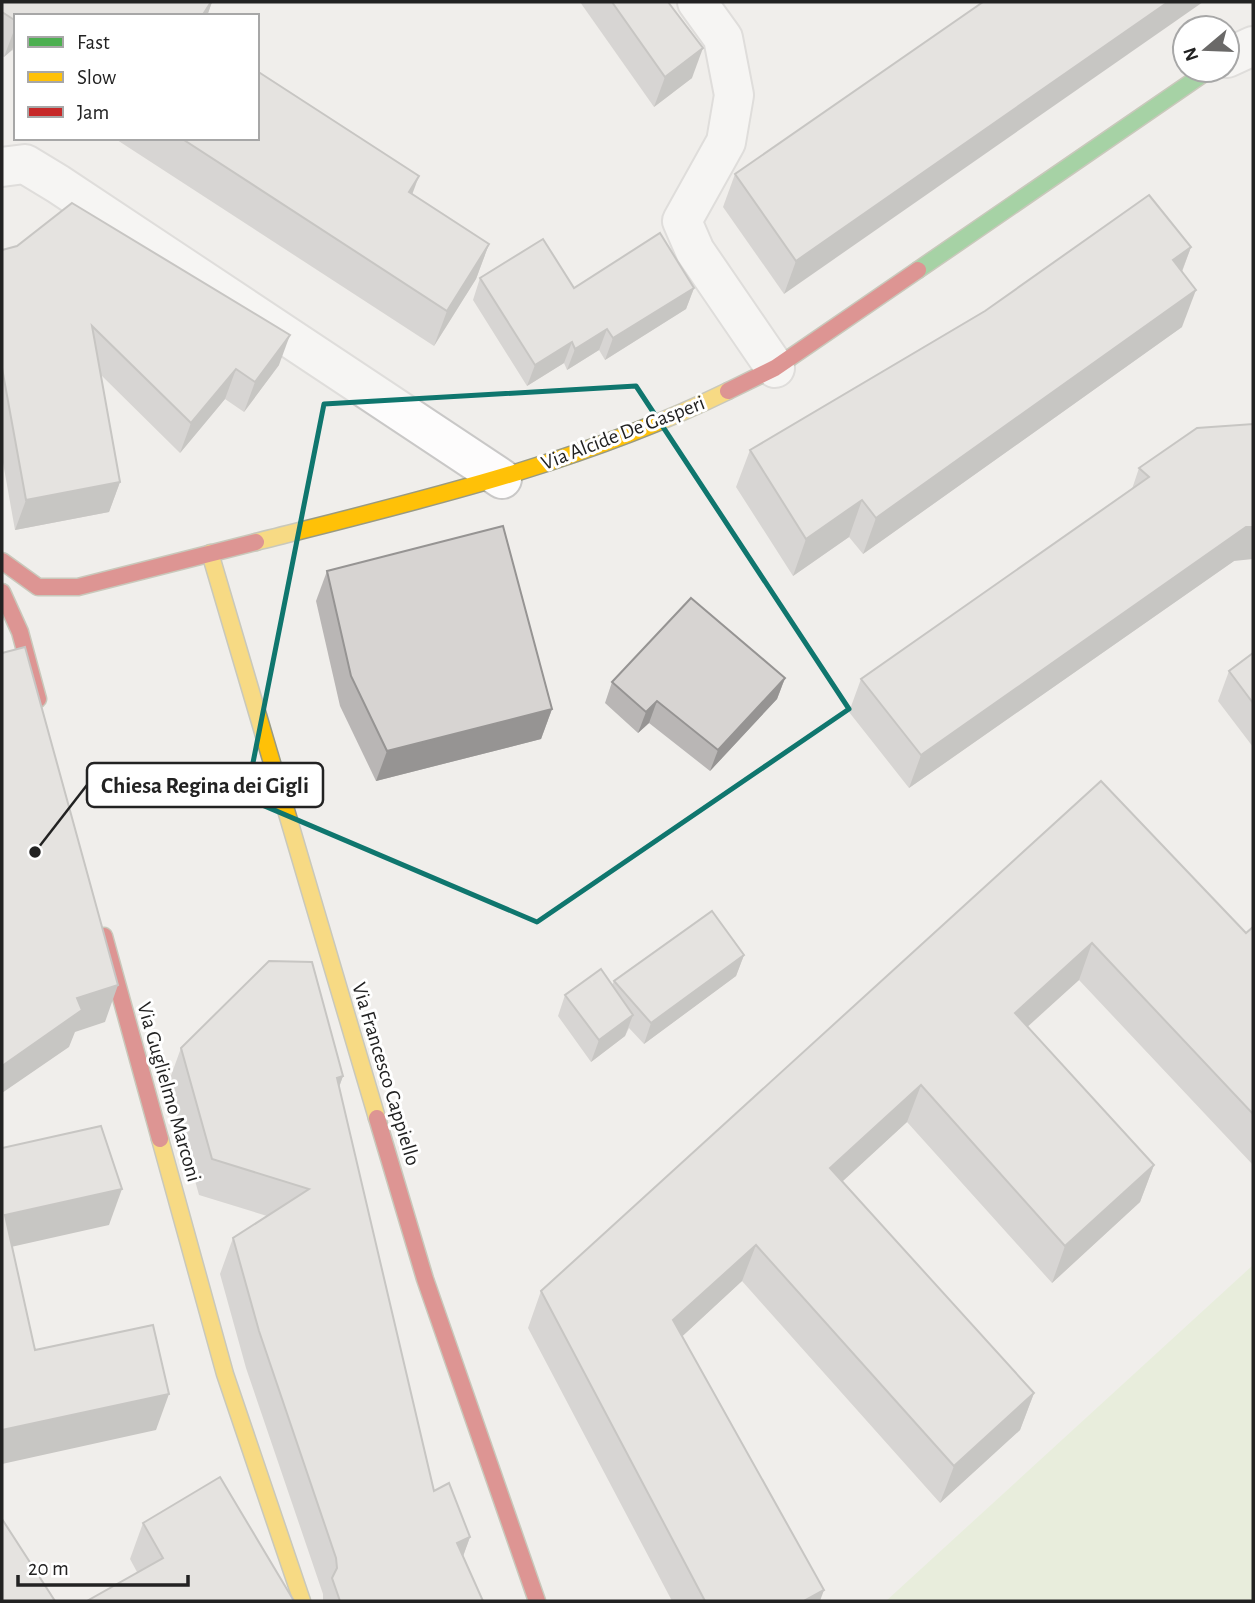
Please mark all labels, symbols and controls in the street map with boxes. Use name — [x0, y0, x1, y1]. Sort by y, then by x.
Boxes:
legend — [14, 14, 259, 140]
north arrow — [1171, 14, 1241, 84]
text: Fast — [77, 32, 110, 53]
text: N — [1180, 45, 1202, 63]
text: Slow — [77, 67, 116, 88]
text: Jam — [77, 102, 109, 123]
street label: Via Alcide De Gasperi — [538, 392, 708, 474]
callout: Chiesa Regina dei Gigli — [87, 763, 323, 807]
text: Chiesa Regina dei Gigli — [101, 775, 309, 798]
street label: Via Francesco Cappiello — [348, 980, 424, 1168]
street label: Via Guglielmo Marconi — [133, 1000, 205, 1184]
scale bar — [18, 1544, 187, 1588]
text: 20 m — [28, 1558, 69, 1579]

